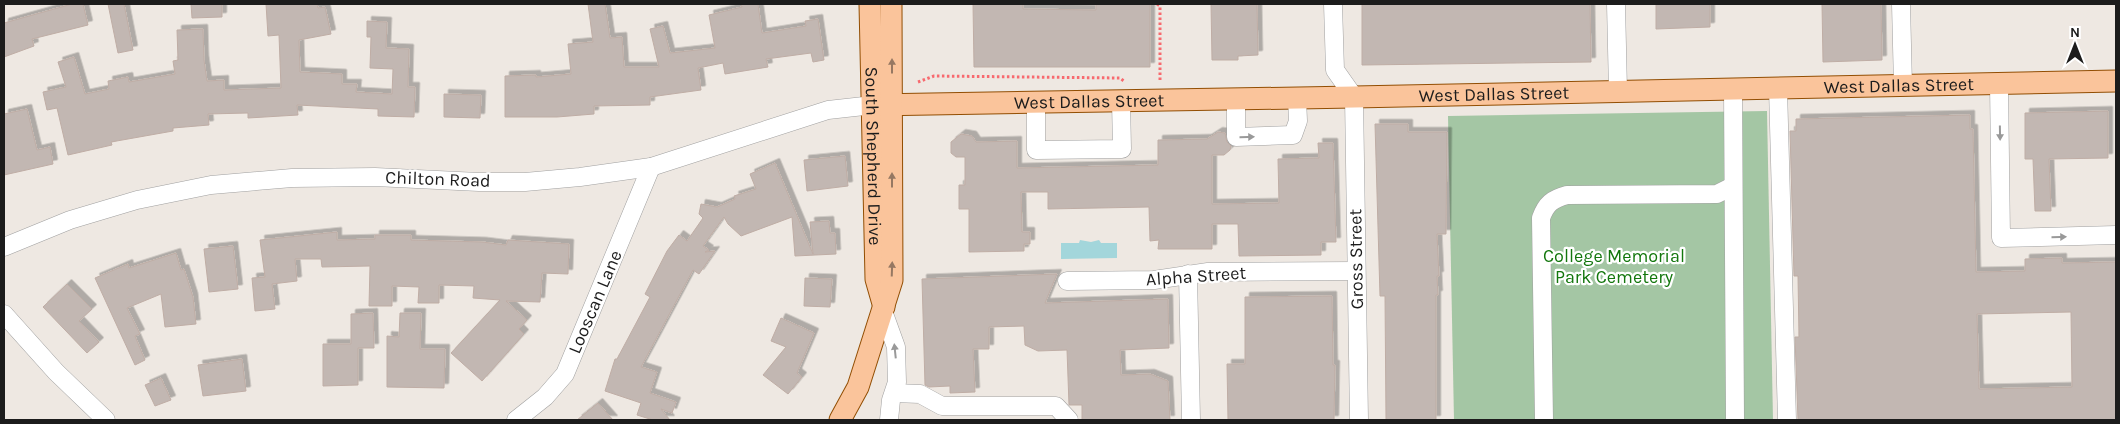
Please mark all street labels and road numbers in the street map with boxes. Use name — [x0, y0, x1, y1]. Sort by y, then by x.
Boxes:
street label: South Shepherd Drive — [860, 66, 886, 246]
street label: West Dallas Street — [1823, 73, 1974, 98]
street label: West Dallas Street — [1419, 81, 1570, 107]
street label: West Dallas Street — [1014, 89, 1165, 114]
street label: Chilton Road — [385, 166, 491, 192]
street label: Gross Street — [1344, 208, 1368, 309]
street label: Looscan Lane — [563, 247, 627, 357]
street label: Alpha Street — [1145, 262, 1247, 290]

